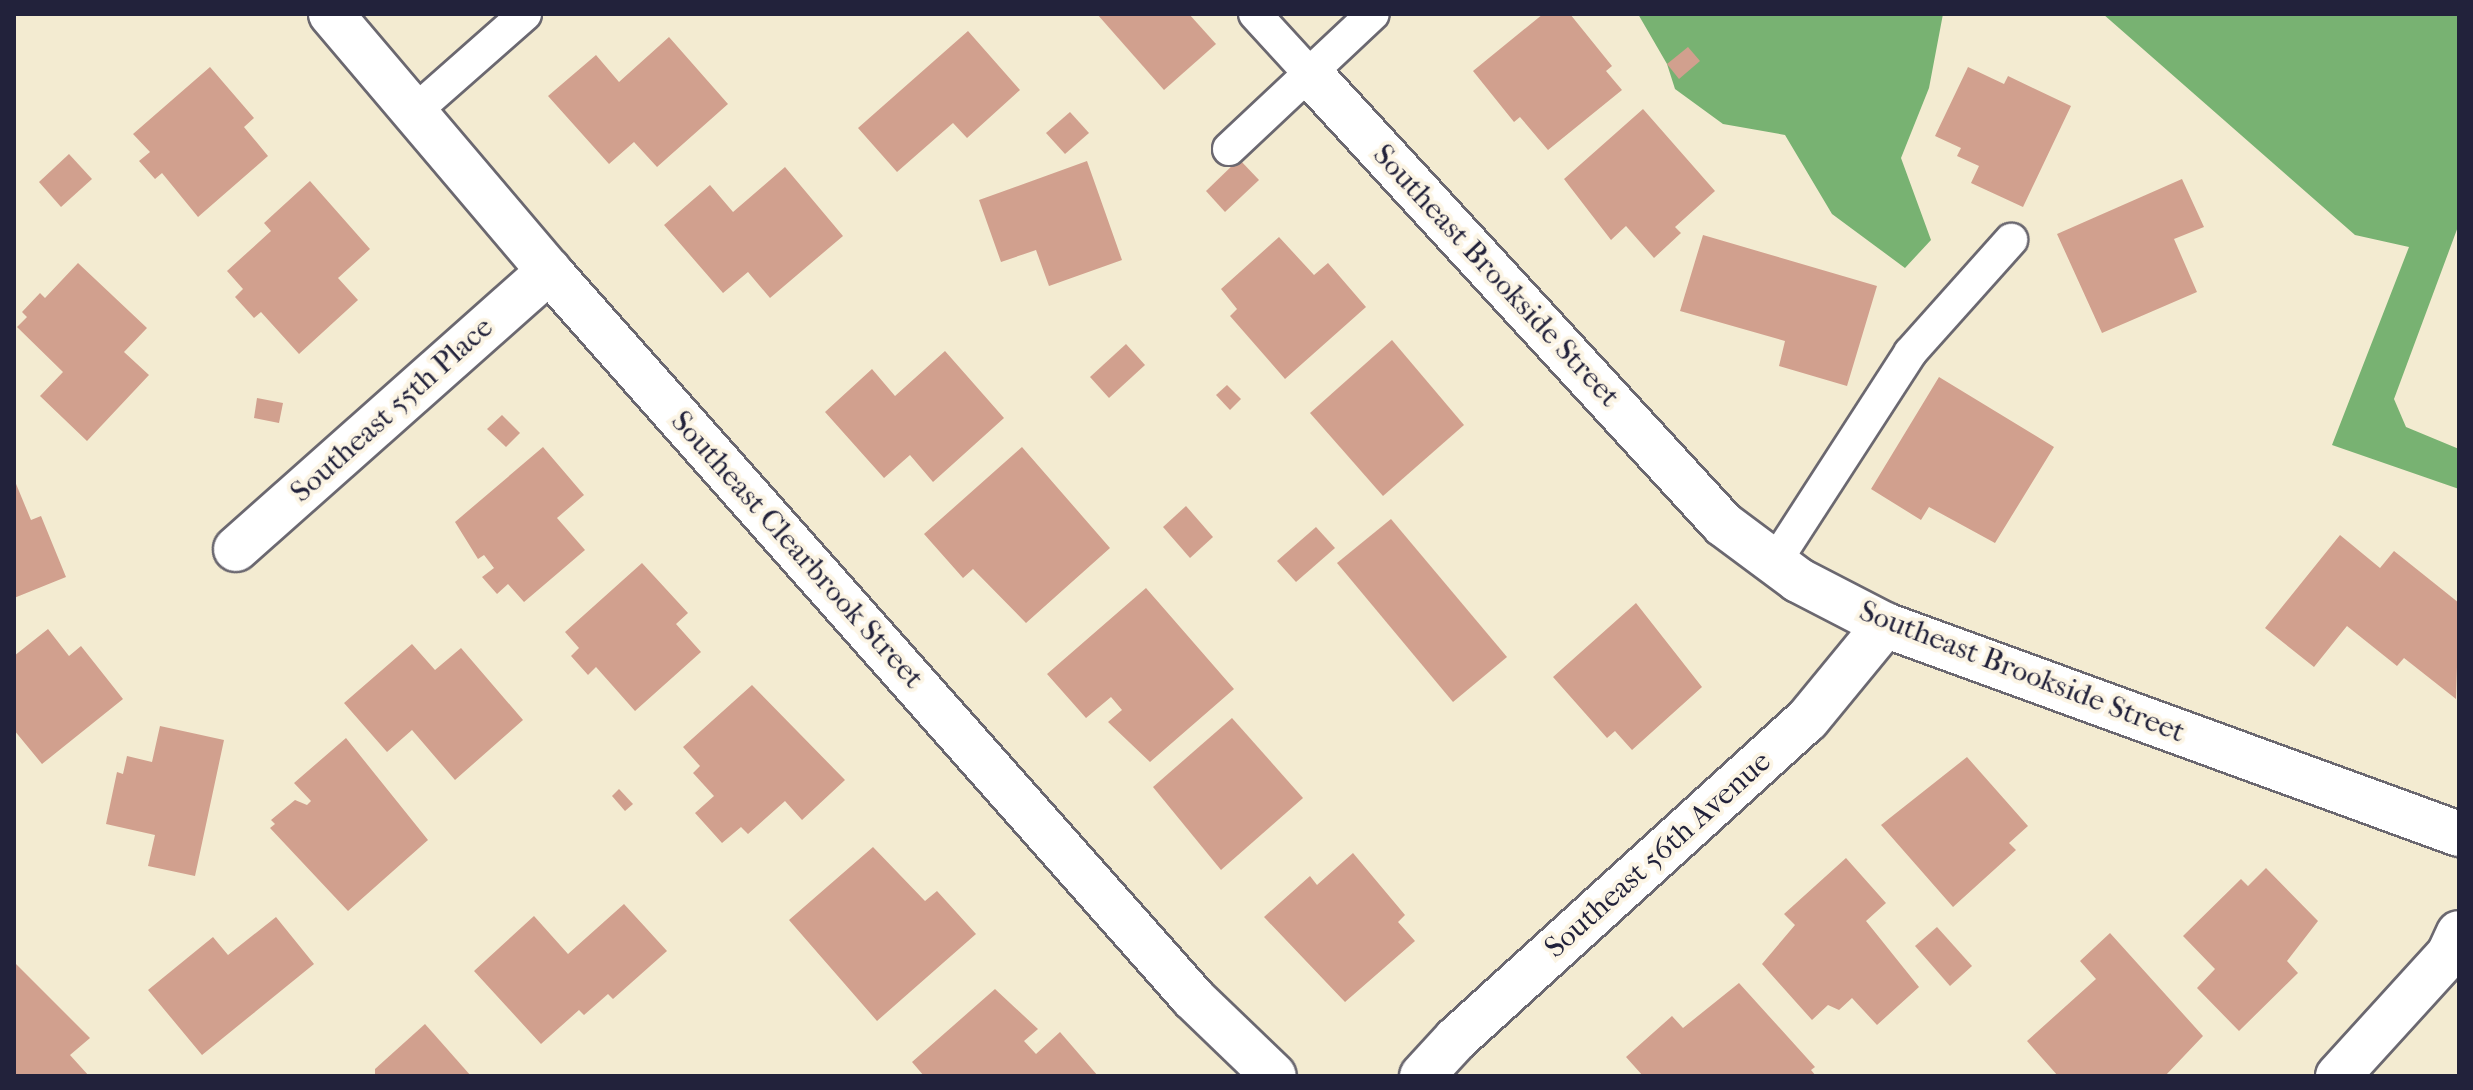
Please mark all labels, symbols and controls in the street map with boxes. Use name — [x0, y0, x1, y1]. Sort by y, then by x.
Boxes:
street label: Southeast Brookside Street — [1365, 137, 1627, 415]
street label: Southeast 55th Place — [283, 310, 501, 510]
street label: Southeast Clearbrook Street — [663, 404, 931, 696]
street label: Southeast Brookside Street — [1854, 593, 2190, 751]
street label: Southeast 56th Avenue — [1538, 744, 1778, 966]

